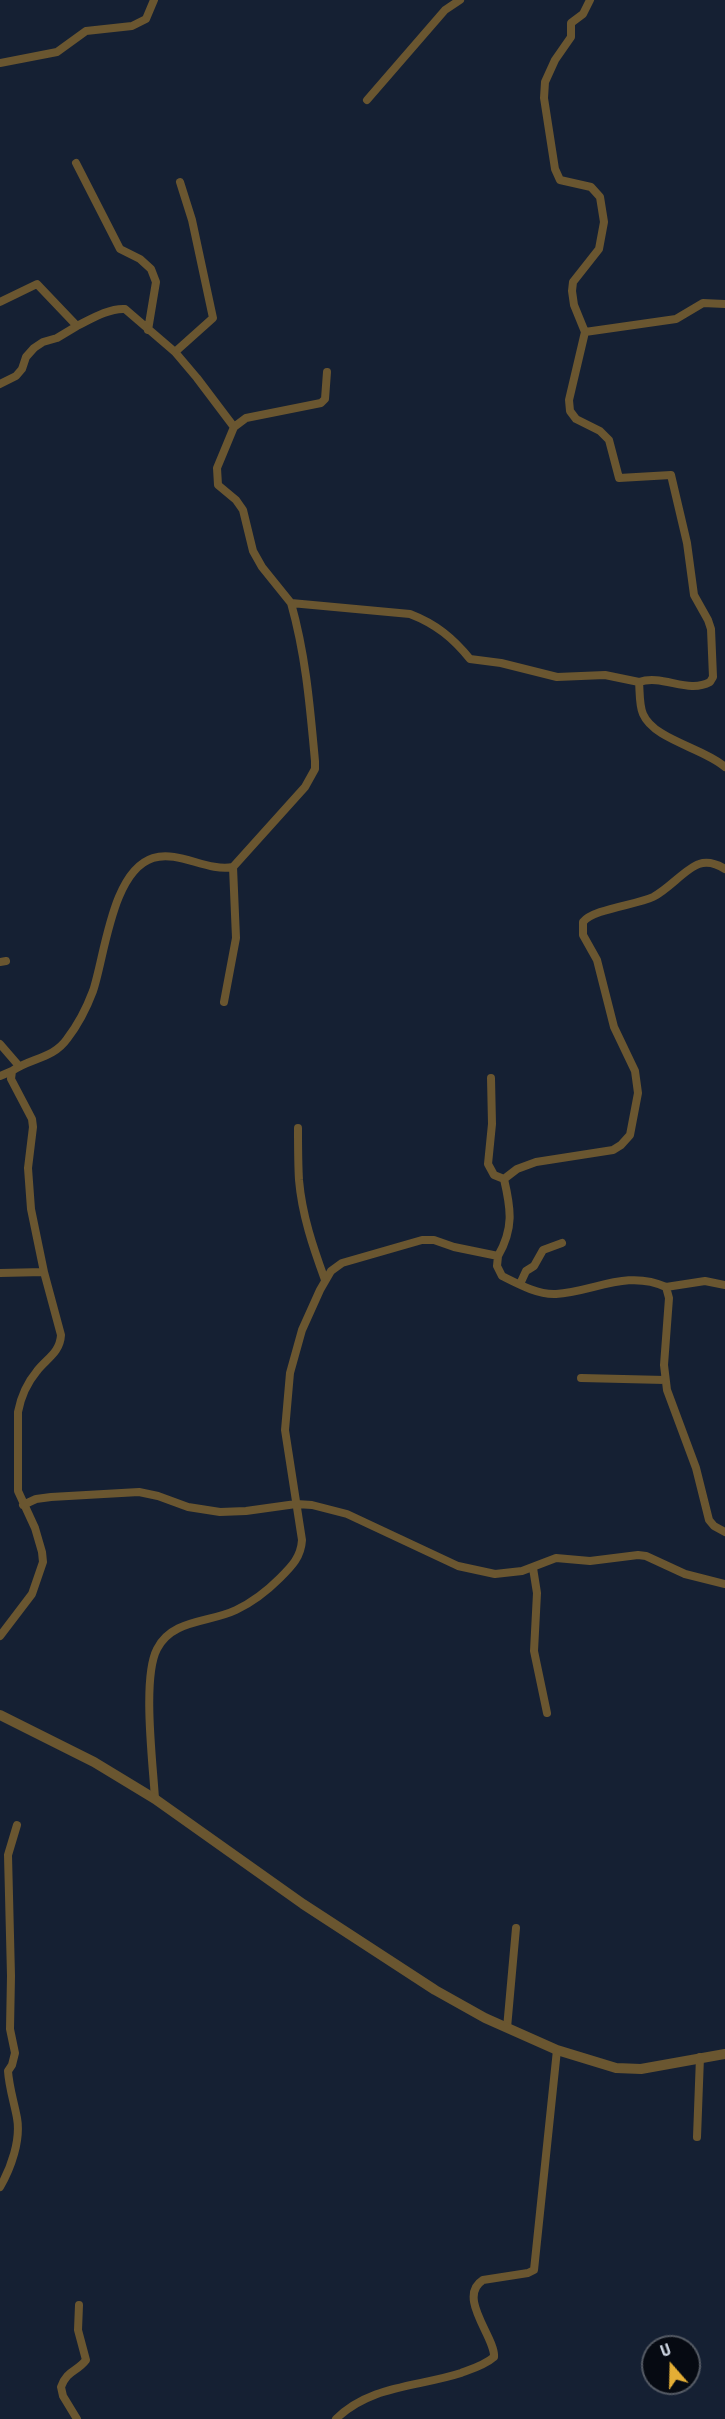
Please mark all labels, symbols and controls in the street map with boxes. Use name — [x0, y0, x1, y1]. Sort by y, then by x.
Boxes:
north arrow — [641, 2335, 701, 2395]
text: U — [658, 2340, 673, 2360]

